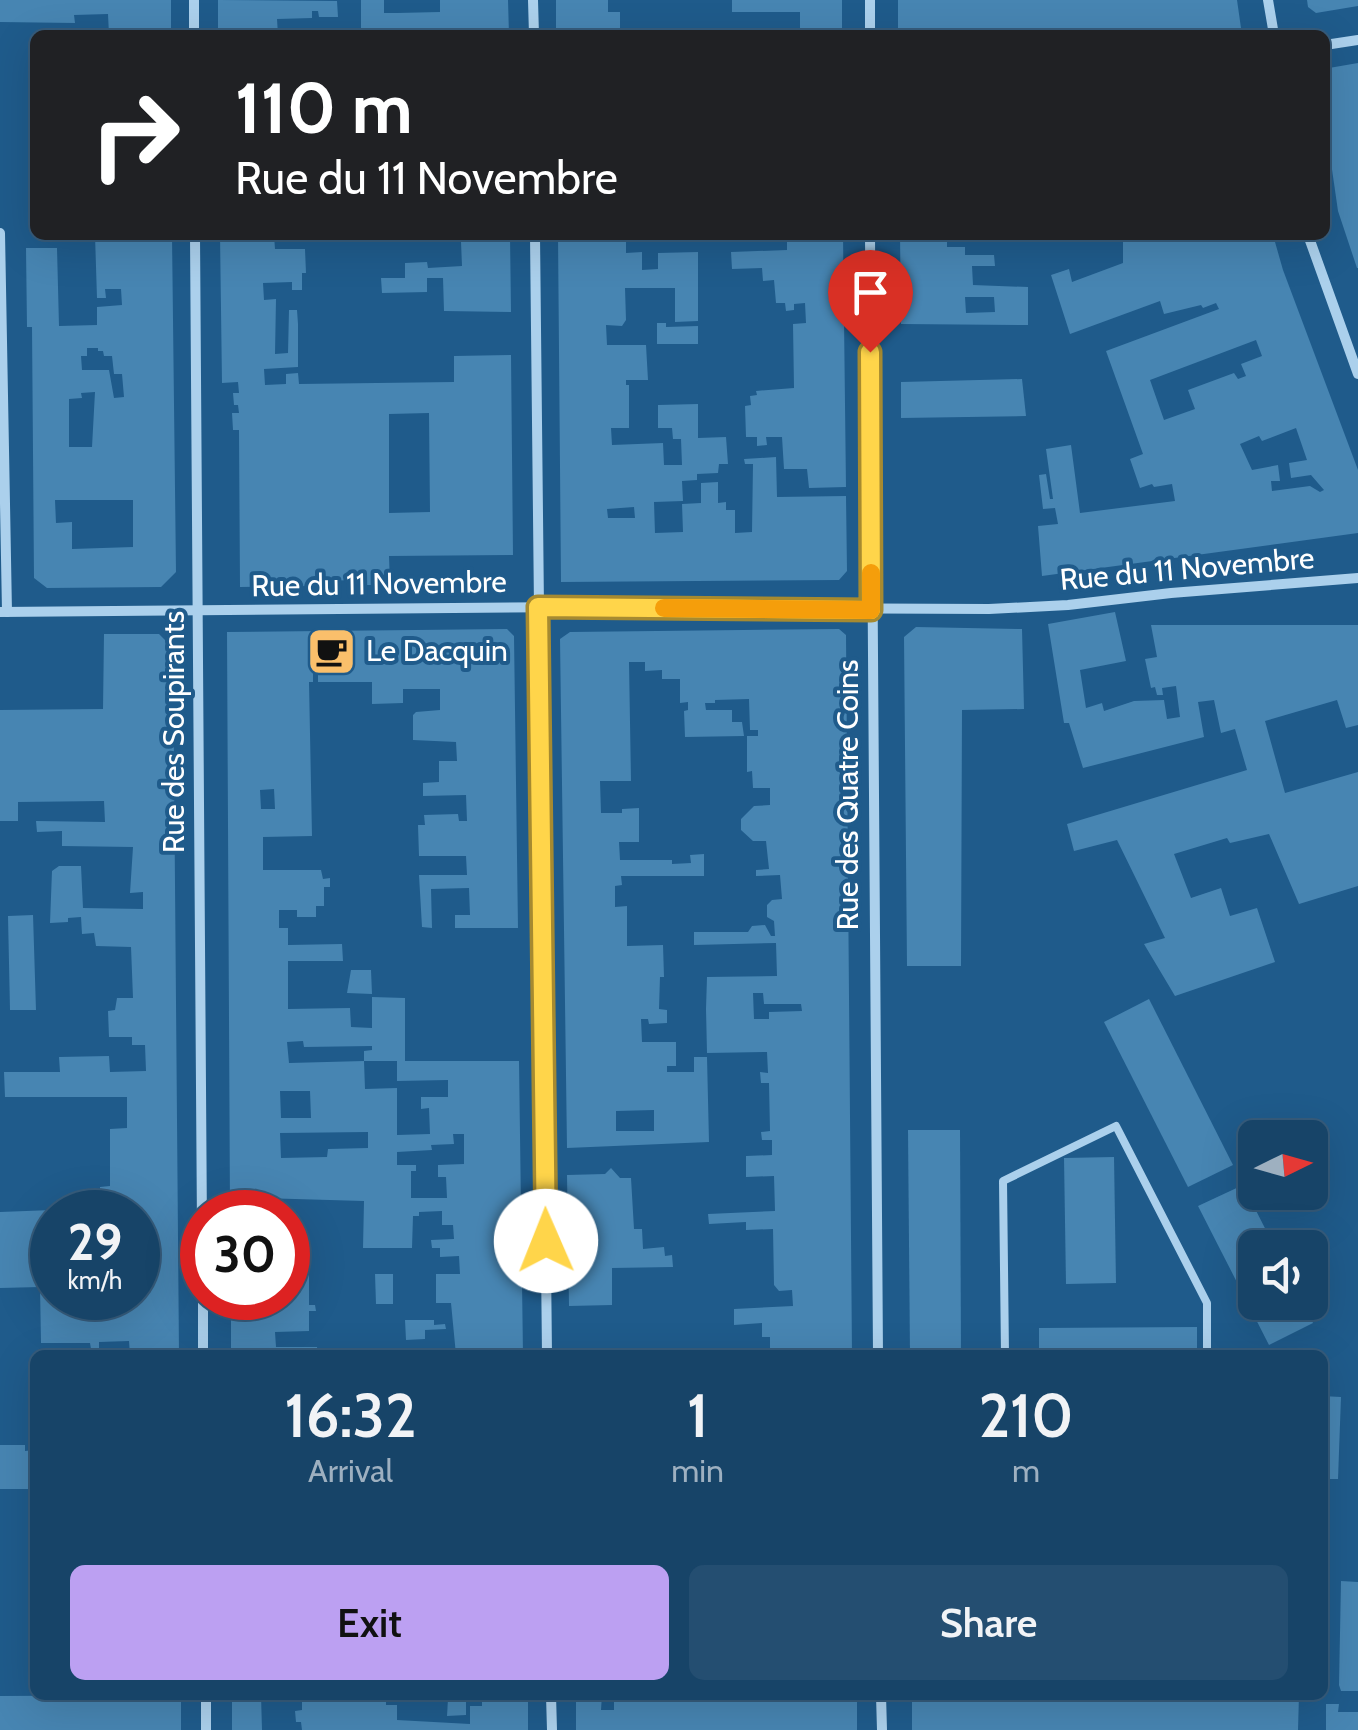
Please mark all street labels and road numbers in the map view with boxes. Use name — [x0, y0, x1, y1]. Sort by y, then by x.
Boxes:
street label: Rue du 11 Novembre — [1058, 539, 1316, 598]
street label: Rue du 11 Novembre — [251, 563, 507, 604]
street label: Rue des Soupirants — [155, 611, 192, 853]
street label: Rue des Quatre Coins — [829, 660, 866, 930]

